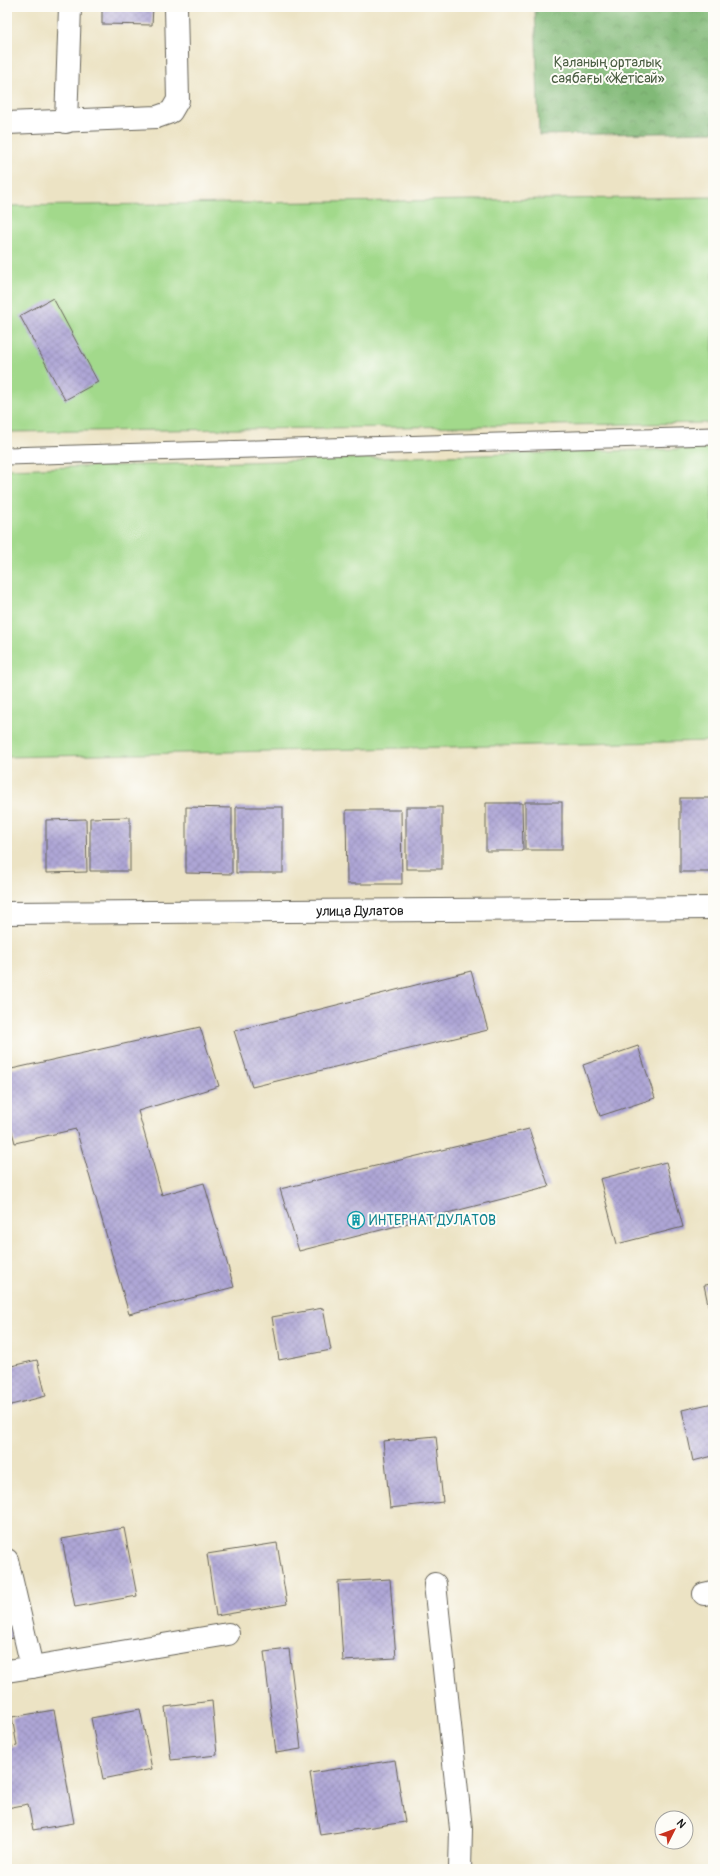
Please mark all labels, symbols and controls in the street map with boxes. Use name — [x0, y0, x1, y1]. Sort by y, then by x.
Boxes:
park label: Қаланың орталық саябағы «Жетісай» — [551, 54, 665, 87]
street label: улица Дулатов — [315, 902, 404, 919]
building icon: ИНТЕРНАТ ДУЛАТОВ — [346, 1210, 366, 1230]
place label: ИНТЕРНАТ ДУЛАТОВ — [369, 1212, 496, 1229]
north arrow — [654, 1810, 694, 1850]
text: N — [674, 1817, 689, 1831]

